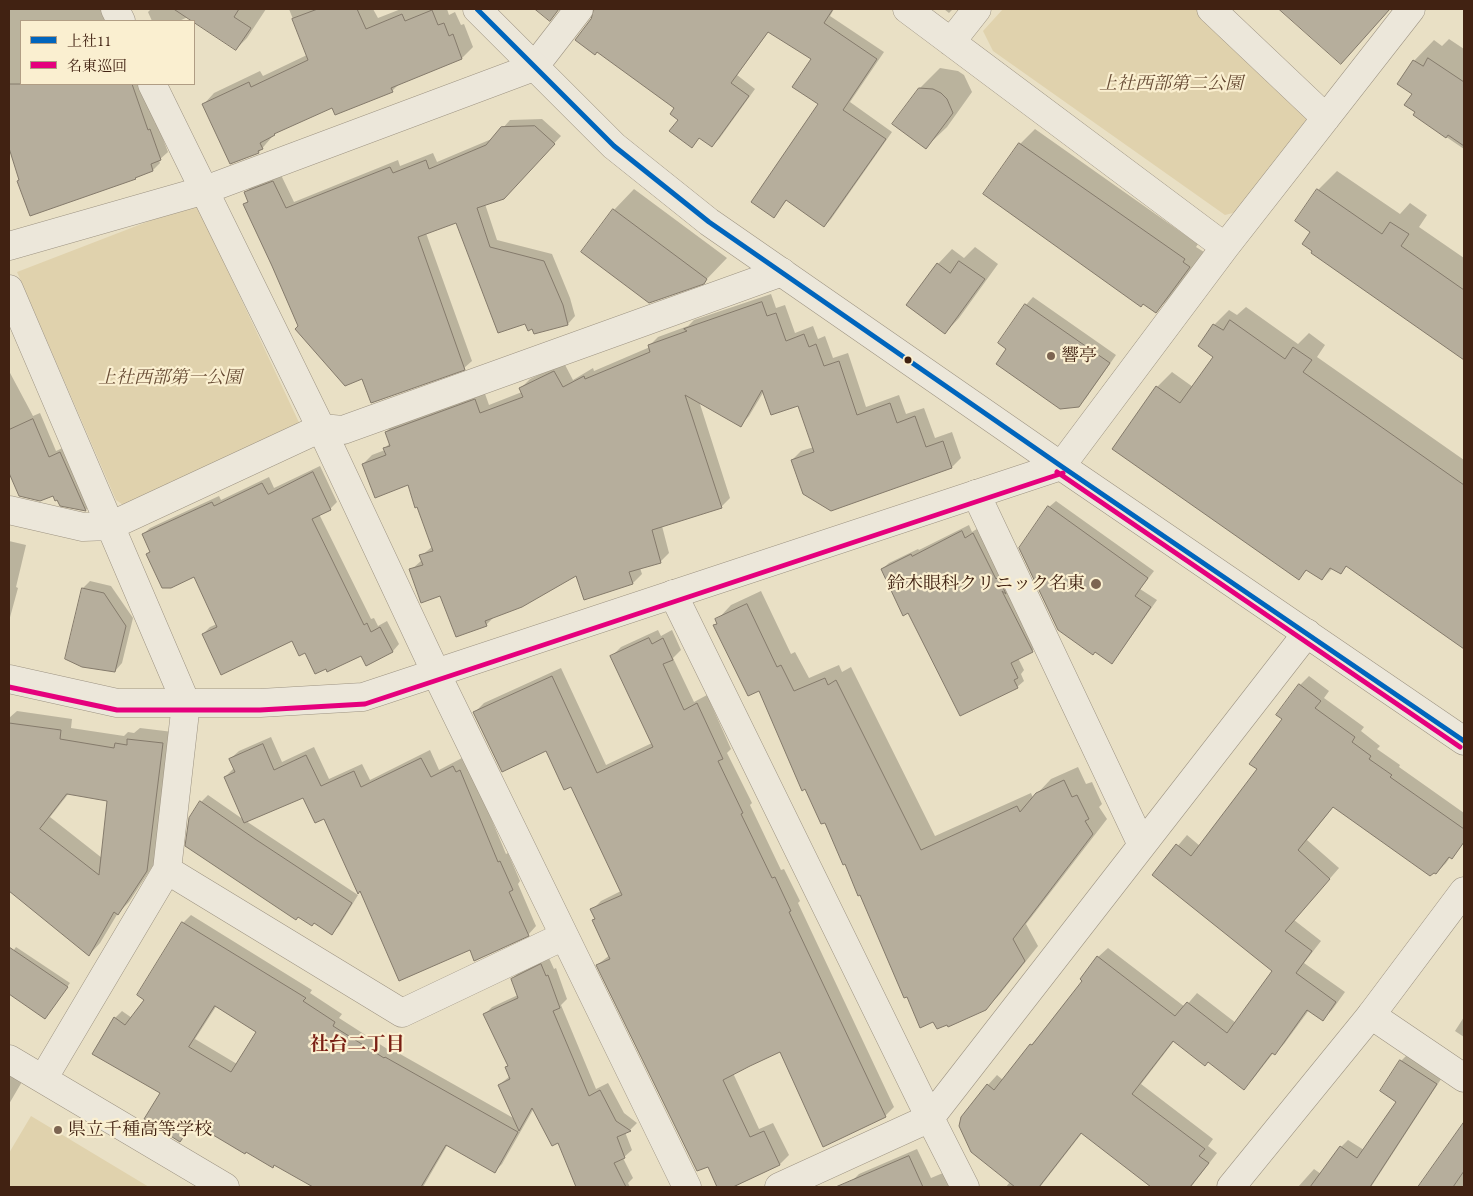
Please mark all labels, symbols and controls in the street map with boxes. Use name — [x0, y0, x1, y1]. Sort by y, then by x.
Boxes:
legend — [20, 20, 195, 85]
text: 上社11 — [67, 31, 111, 50]
text: 名東巡回 — [67, 56, 127, 75]
park label: 上社西部第二公園 — [1099, 73, 1243, 95]
place label: 響亭 — [1061, 345, 1097, 367]
marker: 響亭 — [1045, 350, 1057, 362]
unlabelled marker — [903, 355, 913, 365]
park label: 上社西部第一公園 — [98, 367, 242, 389]
place label: 鈴木眼科クリニック名東 — [887, 573, 1085, 595]
marker: 鈴木眼科クリニック名東 — [1089, 577, 1103, 591]
district label: 社台二丁目 — [310, 1034, 404, 1056]
place label: 県立千種高等学校 — [68, 1119, 212, 1141]
marker: 県立千種高等学校 — [52, 1124, 64, 1136]

